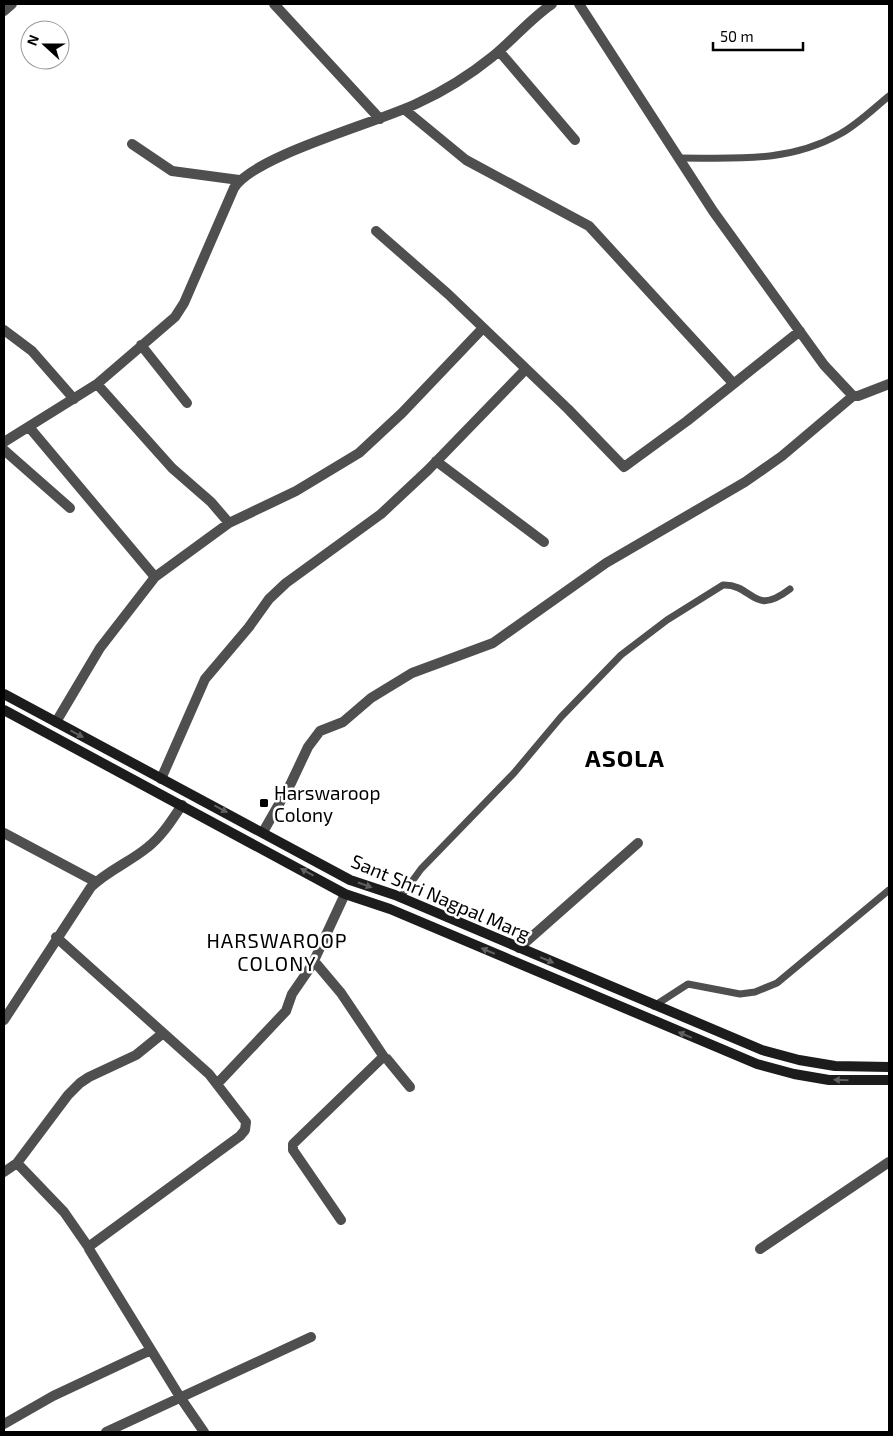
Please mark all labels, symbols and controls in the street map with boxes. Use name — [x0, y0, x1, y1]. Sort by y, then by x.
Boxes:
north arrow — [20, 20, 70, 70]
scale bar — [713, 20, 803, 52]
text: 50 m — [720, 27, 754, 45]
text: N — [23, 32, 42, 48]
one-way arrow — [70, 730, 85, 738]
district label: ASOLA — [585, 743, 665, 772]
place label: Harswaroop Colony — [274, 781, 380, 826]
marker: Harswaroop Colony — [258, 797, 270, 809]
one-way arrow — [214, 805, 228, 814]
street label: Sant Shri Nagpal Marg — [348, 849, 534, 945]
one-way arrow — [300, 868, 313, 877]
one-way arrow — [358, 881, 373, 889]
district label: HARSWAROOP COLONY — [206, 928, 348, 975]
one-way arrow — [481, 946, 495, 954]
one-way arrow — [540, 957, 554, 965]
one-way arrow — [678, 1031, 693, 1039]
one-way arrow — [832, 1076, 848, 1084]

